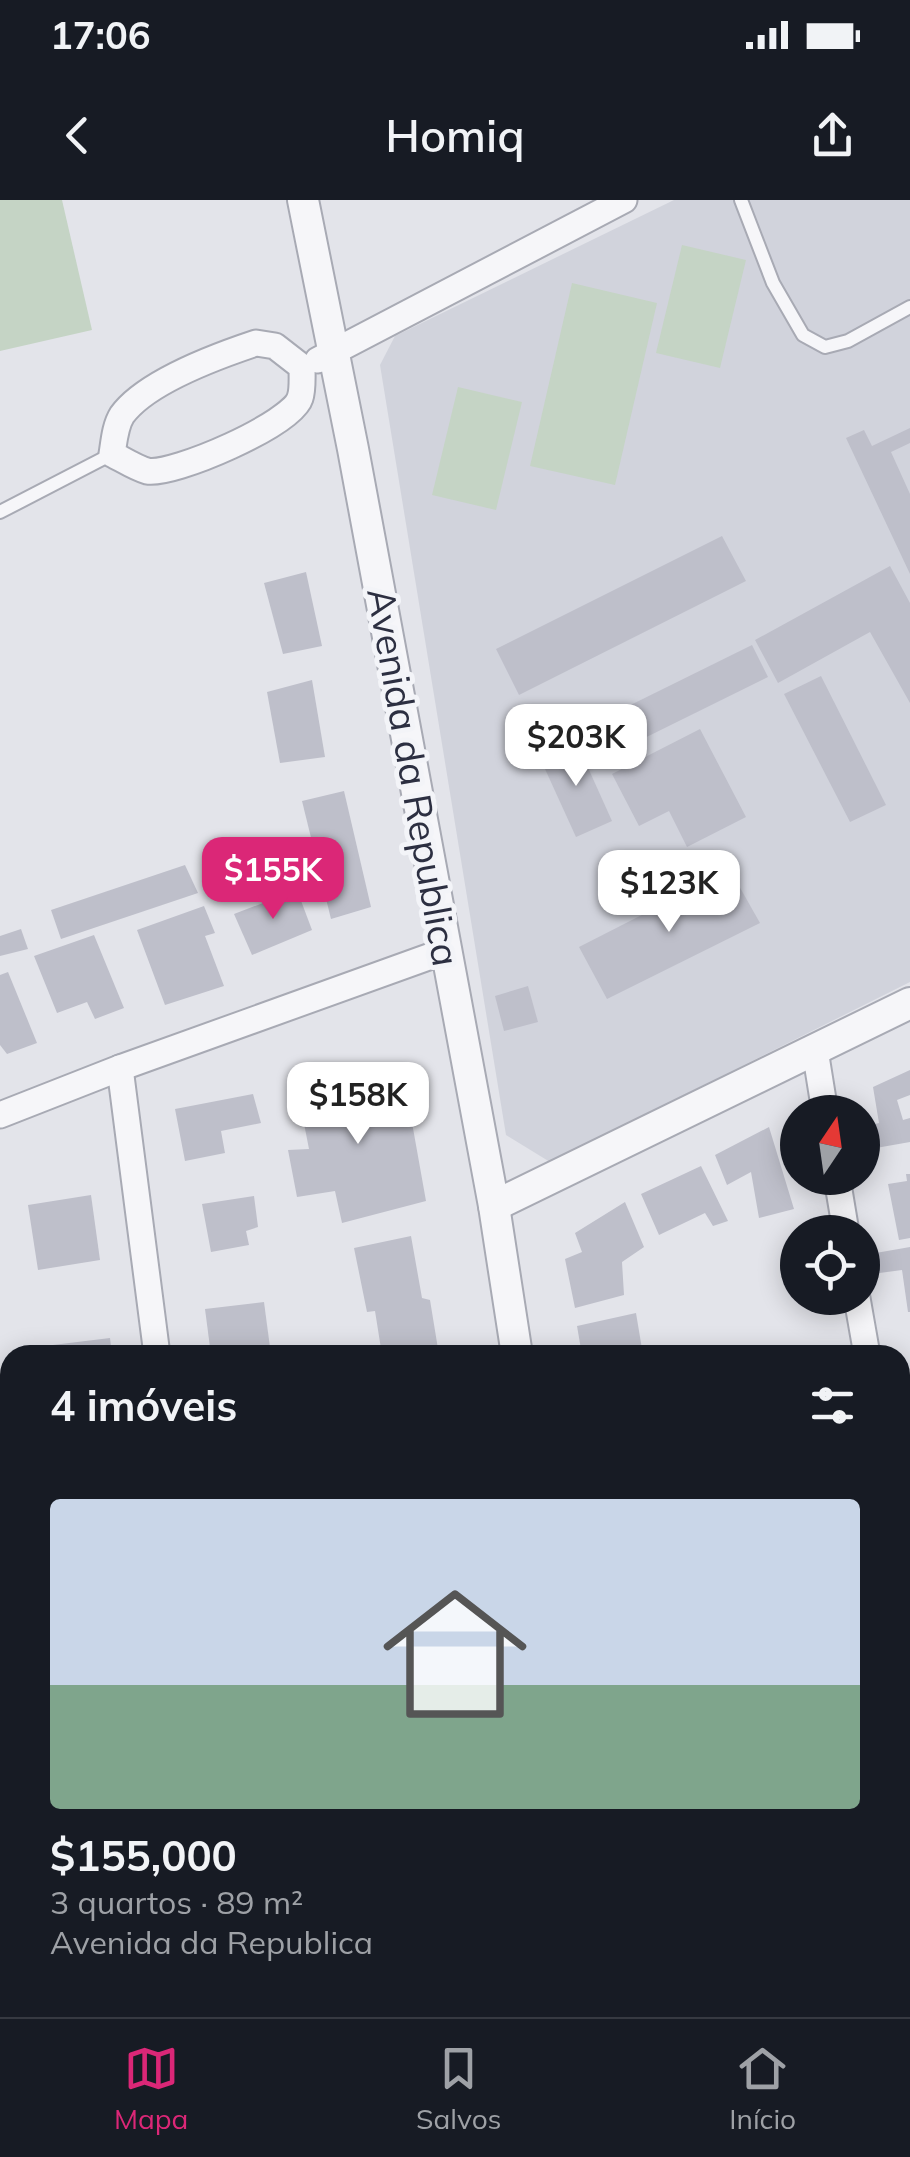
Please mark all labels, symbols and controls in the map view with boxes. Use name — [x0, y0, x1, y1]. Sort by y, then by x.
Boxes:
text: 17:06 — [50, 11, 151, 59]
text: Homiq — [385, 107, 525, 163]
icon: back — [50, 108, 105, 163]
icon: share — [805, 108, 860, 163]
street label: Avenida da Republica — [357, 584, 471, 970]
pin: $203K — [506, 704, 646, 789]
text: $203K — [527, 716, 625, 756]
pin: $155K — [203, 837, 343, 922]
text: $155K — [224, 849, 322, 889]
pin: $123K — [599, 850, 739, 935]
text: $123K — [620, 862, 718, 902]
pin: $158K — [288, 1062, 428, 1147]
text: $158K — [309, 1074, 407, 1114]
north arrow — [780, 1095, 880, 1195]
map controls — [780, 1095, 880, 1315]
button: locate — [780, 1215, 880, 1315]
icon: filters — [805, 1378, 860, 1433]
text: 4 imóveis — [50, 1379, 237, 1432]
icon: home — [365, 1564, 545, 1744]
text: $155,000 — [50, 1829, 237, 1882]
text: 3 quartos · 89 m² — [50, 1882, 303, 1922]
text: Avenida da Republica — [50, 1922, 373, 1962]
tab: Mapa — [114, 2041, 188, 2136]
tab: Salvos — [416, 2041, 502, 2136]
tab: Início — [729, 2041, 796, 2136]

